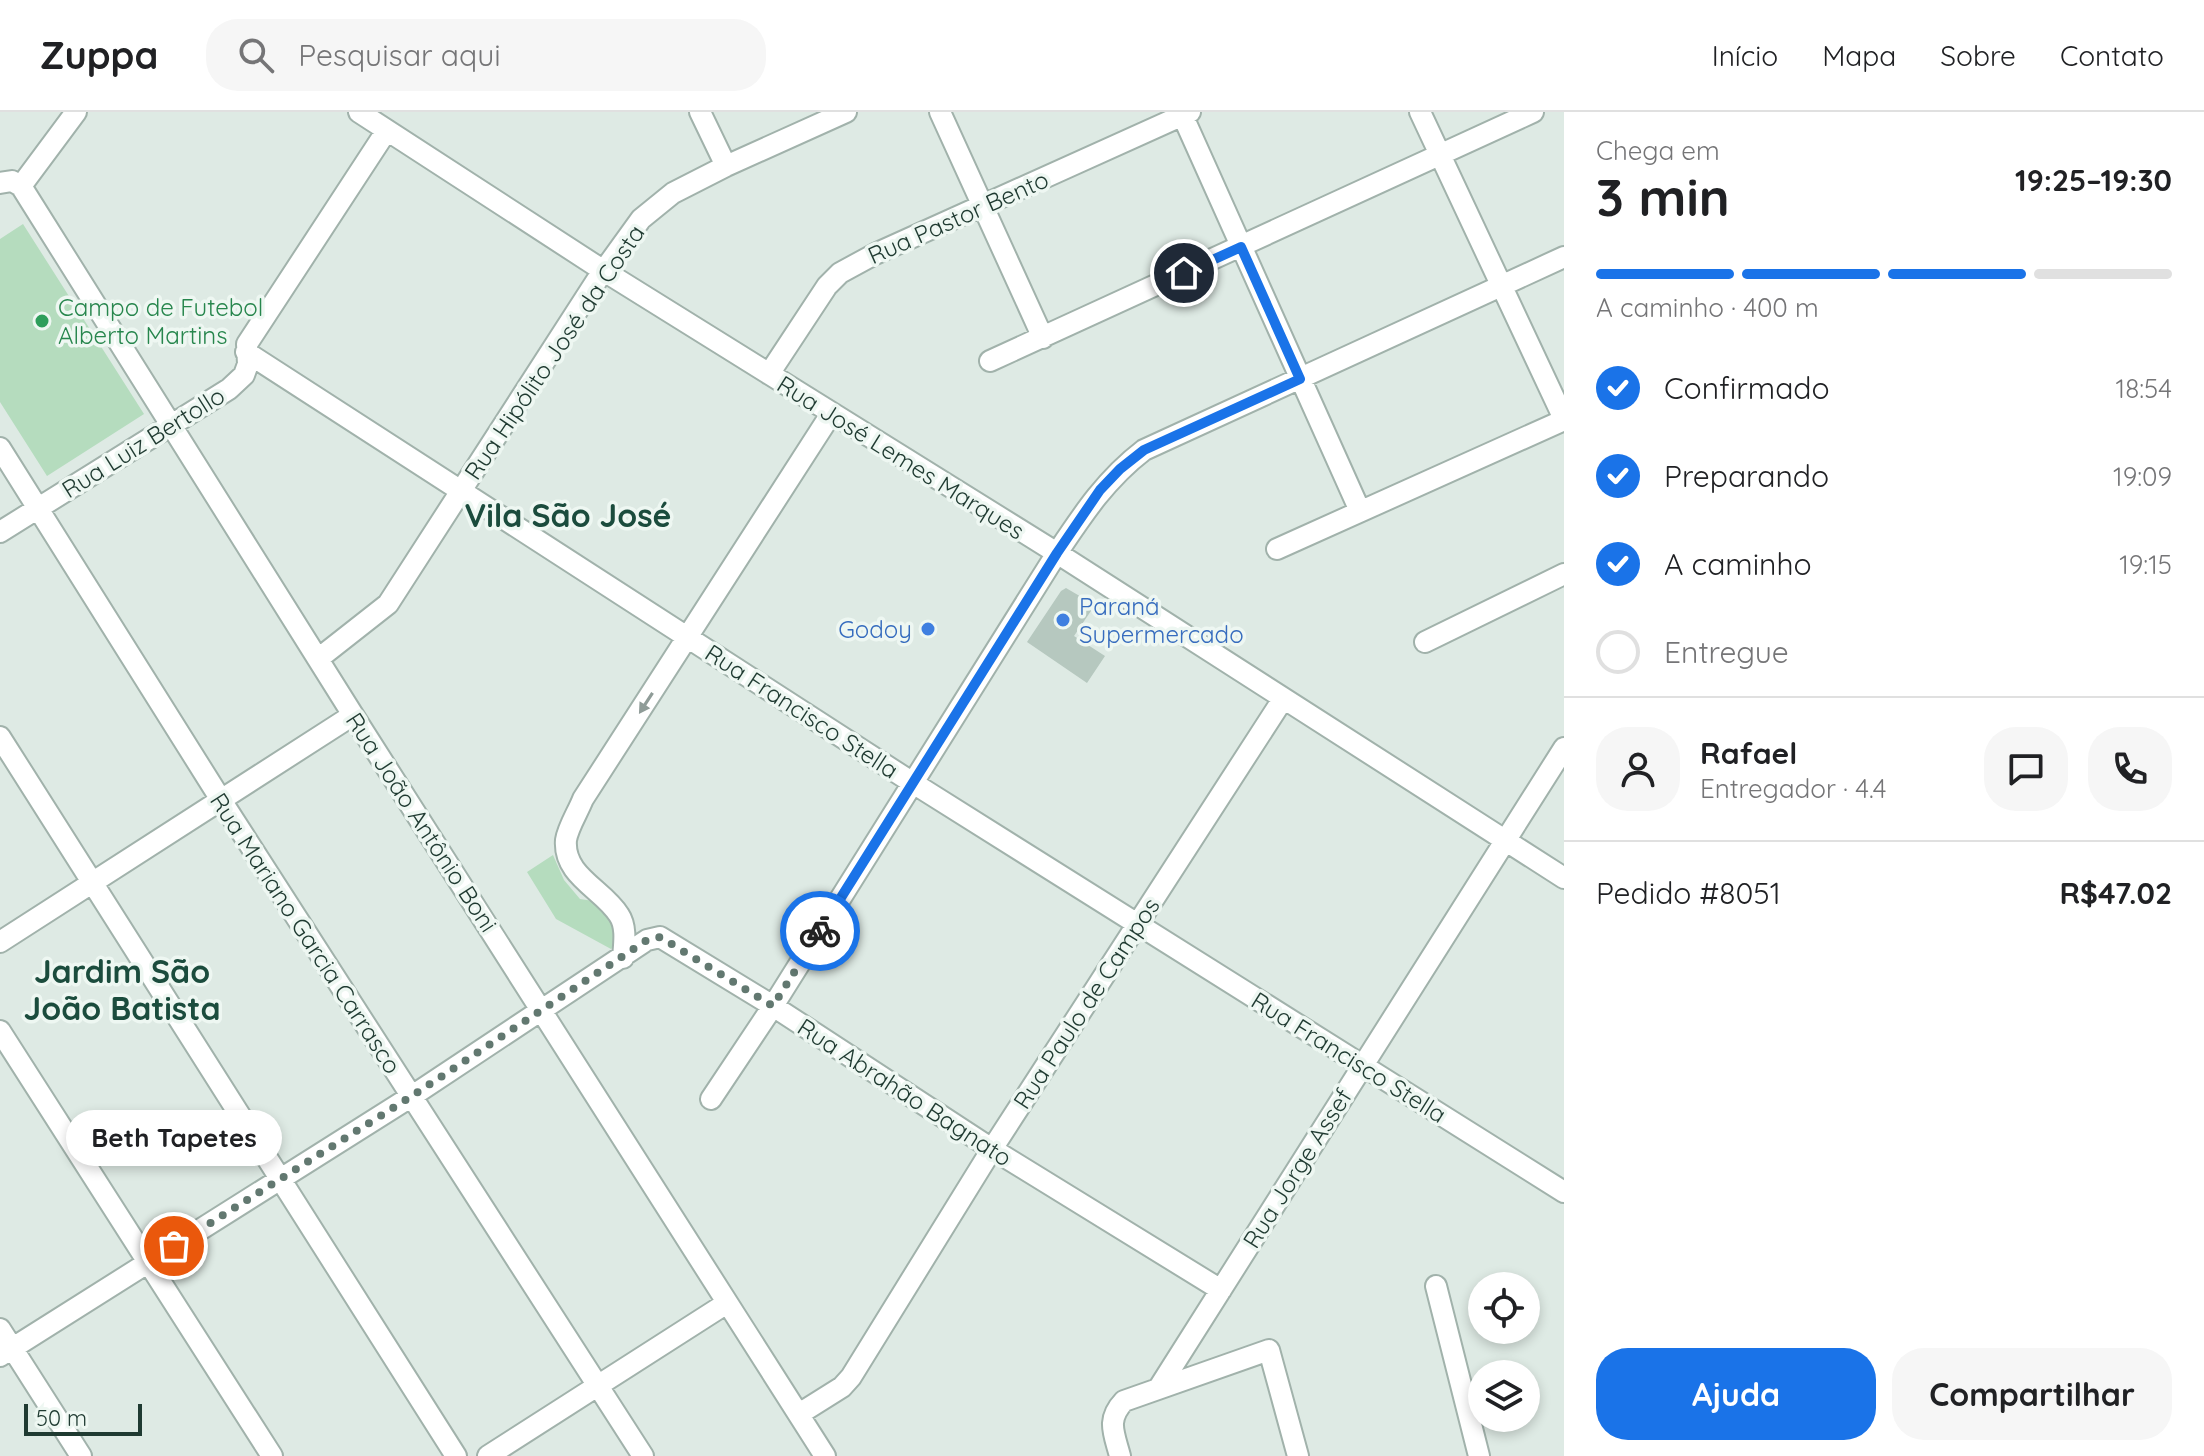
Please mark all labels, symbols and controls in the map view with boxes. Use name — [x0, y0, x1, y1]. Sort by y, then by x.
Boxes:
search box — [206, 19, 766, 91]
text: Zuppa — [40, 31, 158, 79]
icon: search — [234, 33, 278, 77]
text: Pesquisar aqui — [298, 36, 501, 74]
text: Início — [1712, 38, 1778, 73]
text: Mapa — [1822, 38, 1896, 73]
text: Sobre — [1940, 38, 2016, 73]
text: Contato — [2060, 38, 2164, 73]
text: Chega em — [1596, 134, 1720, 167]
text: 19:25–19:30 — [2015, 161, 2172, 199]
street label: Rua Pastor Bento — [863, 164, 1053, 270]
text: 3 min — [1596, 164, 1730, 229]
street label: Rua Hipólito José da Costa — [457, 219, 651, 485]
pin — [1150, 239, 1218, 307]
icon: home — [1162, 251, 1206, 295]
text: A caminho · 400 m — [1596, 291, 1819, 324]
place label: Campo de Futebol Alberto Martins — [58, 292, 263, 350]
marker: Campo de Futebol Alberto Martins — [33, 312, 51, 330]
icon: check — [1596, 366, 1640, 410]
street label: Rua José Lemes Marques — [772, 369, 1030, 545]
text: Confirmado — [1664, 369, 1830, 407]
text: 18:54 — [2116, 372, 2172, 405]
street label: Rua Luiz Bertollo — [56, 380, 230, 504]
icon: check — [1596, 454, 1640, 498]
text: Preparando — [1664, 457, 1829, 495]
text: 19:09 — [2113, 460, 2172, 493]
district label: Vila São José — [464, 495, 672, 535]
icon: check — [1596, 542, 1640, 586]
text: A caminho — [1664, 545, 1812, 583]
text: 19:15 — [2119, 548, 2172, 581]
place label: Paraná Supermercado — [1079, 591, 1244, 649]
marker: Paraná Supermercado — [1054, 611, 1072, 629]
place label: Godoy — [838, 614, 912, 644]
marker: Godoy — [919, 620, 937, 638]
text: Entregue — [1664, 633, 1789, 671]
street label: Rua Francisco Stella — [700, 637, 904, 785]
one-way arrow — [638, 693, 653, 714]
street label: Rua João Antônio Boni — [340, 707, 504, 937]
button: person — [1596, 727, 1680, 811]
button: chat — [1984, 727, 2068, 811]
button: phone — [2088, 727, 2172, 811]
text: Rafael — [1700, 734, 1797, 772]
text: Entregador · 4.4 — [1700, 772, 1887, 805]
street label: Rua Mariano Garcia Carrasco — [204, 787, 408, 1079]
text: Pedido #8051 — [1596, 874, 1781, 912]
text: R$47.02 — [2059, 874, 2172, 912]
courier — [780, 891, 860, 971]
street label: Rua Paulo de Campos — [1006, 892, 1166, 1114]
icon: bike — [798, 909, 842, 953]
district label: Jardim São João Batista — [24, 951, 220, 1028]
street label: Rua Francisco Stella — [1246, 985, 1452, 1129]
street label: Rua Abrahão Bagnato — [792, 1011, 1018, 1173]
street label: Rua Jorge Assef — [1236, 1082, 1358, 1253]
callout: Beth Tapetes — [66, 1110, 282, 1166]
text: Beth Tapetes — [91, 1121, 257, 1154]
pin — [140, 1212, 208, 1280]
icon: bag — [152, 1224, 196, 1268]
map controls — [1468, 1272, 1540, 1432]
button: locate — [1468, 1272, 1540, 1344]
button: Ajuda — [1596, 1348, 1876, 1440]
button: Compartilhar — [1892, 1348, 2172, 1440]
button: layers — [1468, 1360, 1540, 1432]
scale bar — [24, 1400, 142, 1436]
text: 50 m — [36, 1404, 87, 1432]

